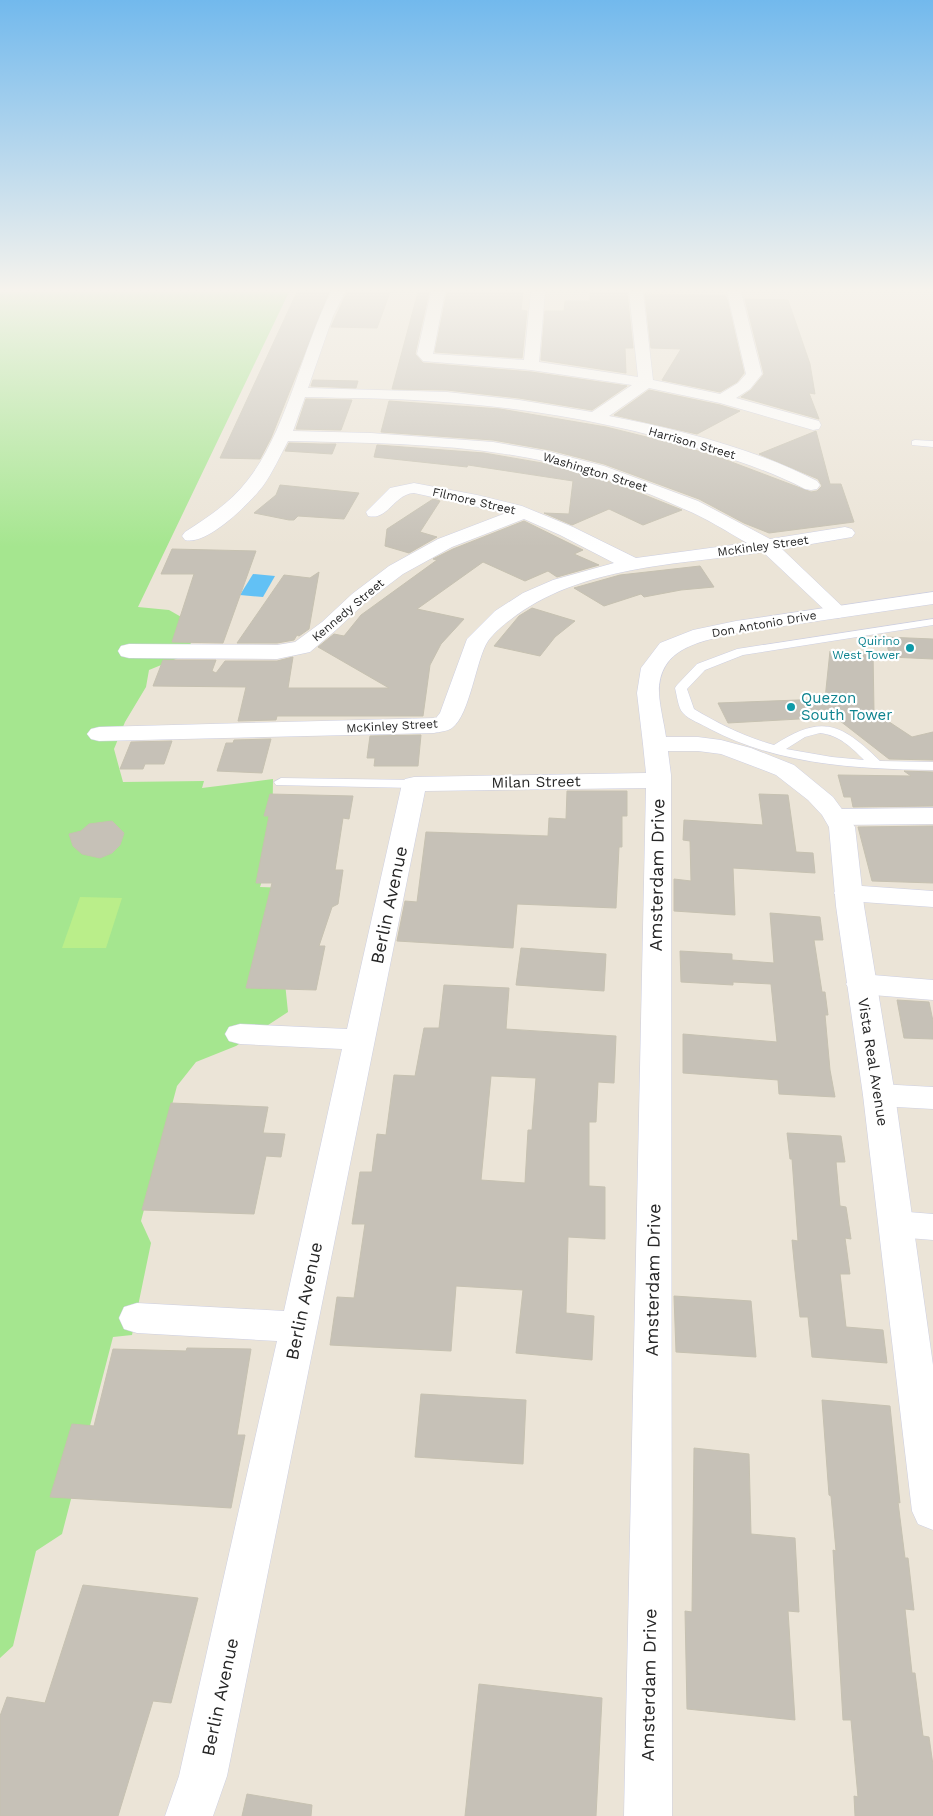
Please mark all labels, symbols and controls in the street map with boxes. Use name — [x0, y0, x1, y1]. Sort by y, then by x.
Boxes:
street label: Harrison Street — [647, 424, 737, 462]
street label: Washington Street — [541, 449, 649, 495]
street label: Filmore Street — [431, 485, 517, 517]
street label: McKinley Street — [717, 533, 809, 559]
street label: Kennedy Street — [309, 576, 387, 644]
street label: Don Antonio Drive — [711, 608, 818, 640]
place label: Quirino West Tower — [832, 634, 900, 662]
marker: Quirino West Tower — [904, 642, 916, 654]
place label: Quezon South Tower — [801, 689, 892, 724]
marker: Quezon South Tower — [785, 701, 797, 713]
street label: McKinley Street — [346, 717, 438, 735]
street label: Milan Street — [491, 772, 582, 792]
street label: Amsterdam Drive — [645, 798, 668, 952]
street label: Berlin Avenue — [366, 844, 411, 966]
street label: Vista Real Avenue — [854, 997, 892, 1127]
street label: Amsterdam Drive — [641, 1203, 664, 1357]
street label: Berlin Avenue — [281, 1240, 326, 1362]
street label: Amsterdam Drive — [637, 1608, 660, 1762]
street label: Berlin Avenue — [197, 1636, 242, 1758]

